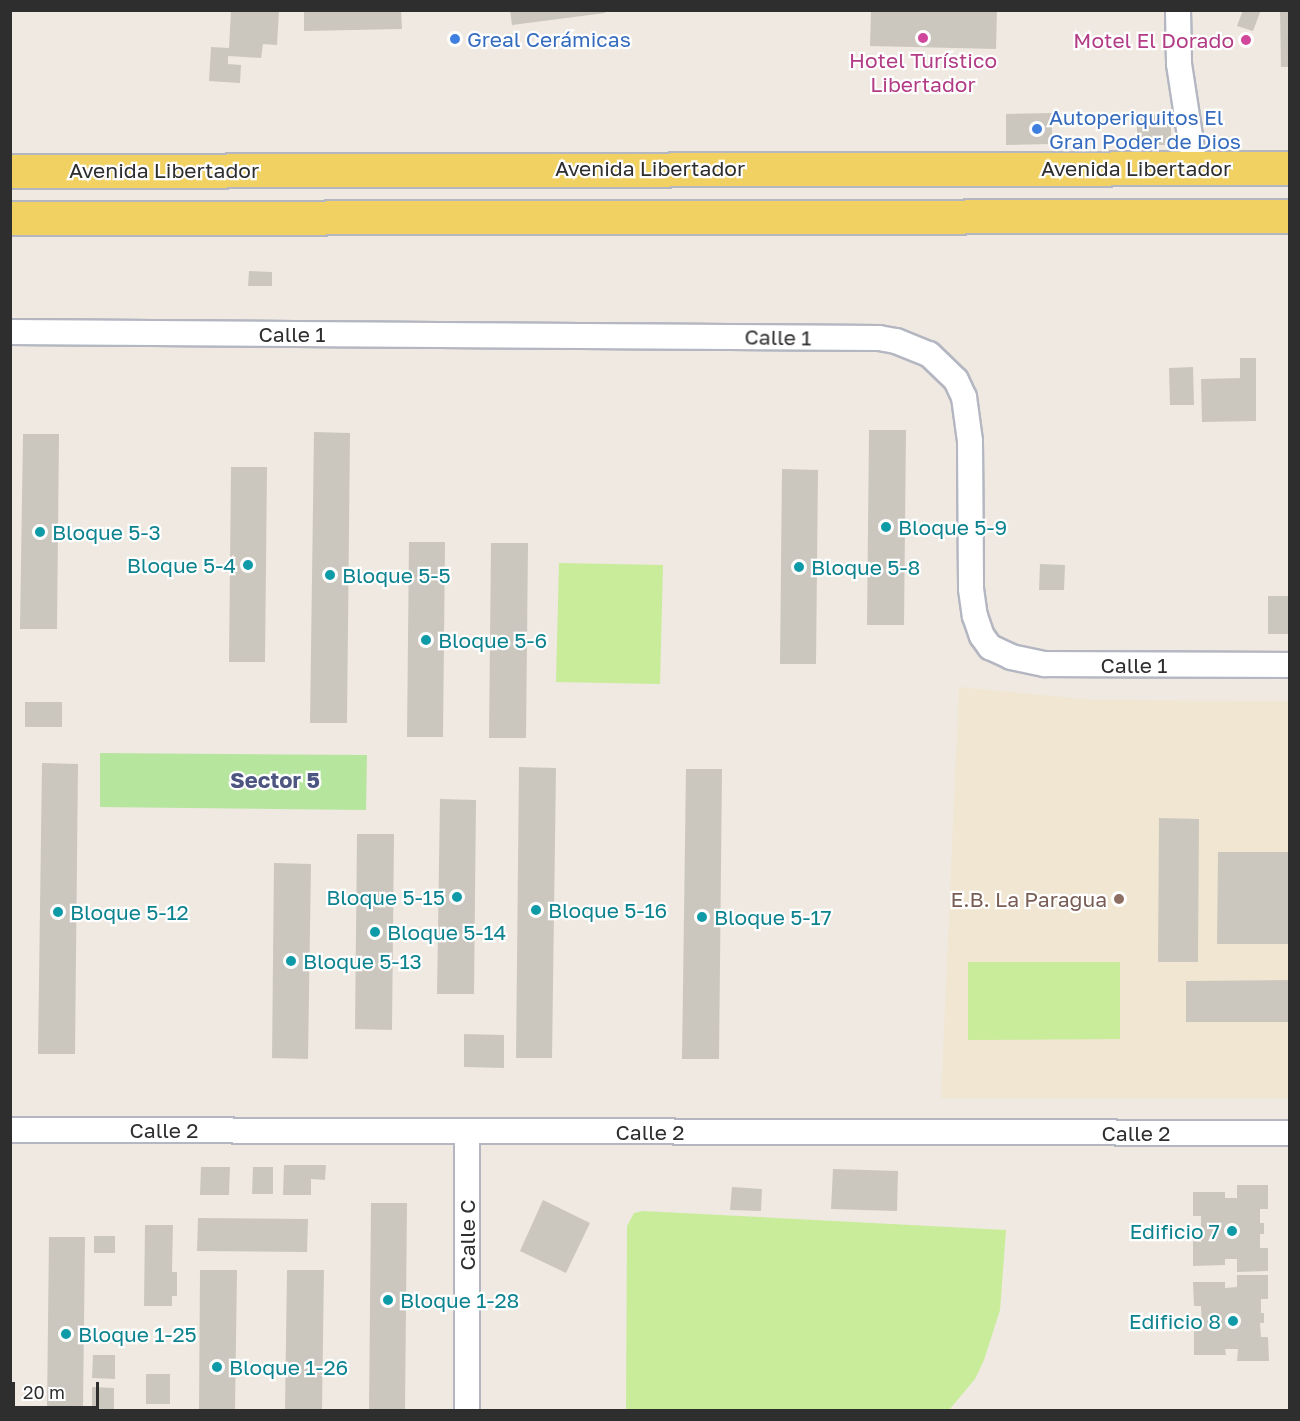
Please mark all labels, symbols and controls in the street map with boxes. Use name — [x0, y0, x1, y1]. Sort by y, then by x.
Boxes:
place label: Greal Cerámicas — [467, 26, 631, 52]
place label: Motel El Dorado — [1073, 27, 1234, 53]
marker: Hotel Turístico Libertador — [916, 31, 930, 45]
marker: Greal Cerámicas — [448, 32, 462, 46]
marker: Motel El Dorado — [1239, 33, 1253, 47]
place label: Hotel Turístico Libertador — [849, 47, 997, 97]
place label: Autoperiquitos El Gran Poder de Dios — [1049, 104, 1241, 154]
marker: Autoperiquitos El Gran Poder de Dios — [1030, 122, 1044, 136]
street label: Avenida Libertador — [555, 155, 745, 181]
street label: Avenida Libertador — [1041, 155, 1231, 181]
street label: Avenida Libertador — [69, 157, 259, 183]
street label: Calle 1 — [259, 321, 325, 347]
street label: Calle 1 — [744, 324, 812, 350]
place label: Bloque 5-9 — [898, 514, 1007, 540]
place label: Bloque 5-3 — [52, 519, 161, 545]
marker: Bloque 5-9 — [879, 520, 893, 534]
marker: Bloque 5-3 — [33, 525, 47, 539]
place label: Bloque 5-4 — [127, 552, 236, 578]
place label: Bloque 5-8 — [811, 554, 920, 580]
marker: Bloque 5-4 — [241, 558, 255, 572]
marker: Bloque 5-8 — [792, 560, 806, 574]
place label: Bloque 5-5 — [342, 562, 451, 588]
marker: Bloque 5-5 — [323, 568, 337, 582]
place label: Bloque 5-6 — [438, 627, 547, 653]
marker: Bloque 5-6 — [419, 633, 433, 647]
street label: Calle 1 — [1101, 652, 1167, 678]
district label: Sector 5 — [230, 767, 320, 793]
place label: Bloque 5-15 — [326, 884, 445, 910]
place label: E.B. La Paragua — [950, 886, 1107, 912]
marker: Bloque 5-15 — [450, 890, 464, 904]
marker: E.B. La Paragua — [1112, 892, 1126, 906]
place label: Bloque 5-16 — [548, 897, 667, 923]
place label: Bloque 5-12 — [70, 899, 189, 925]
marker: Bloque 5-16 — [529, 903, 543, 917]
place label: Bloque 5-17 — [714, 904, 832, 930]
marker: Bloque 5-12 — [51, 905, 65, 919]
marker: Bloque 5-17 — [695, 910, 709, 924]
place label: Bloque 5-14 — [387, 919, 506, 945]
marker: Bloque 5-14 — [368, 925, 382, 939]
place label: Bloque 5-13 — [303, 948, 422, 974]
marker: Bloque 5-13 — [284, 954, 298, 968]
street label: Calle 2 — [130, 1117, 198, 1143]
street label: Calle 2 — [616, 1119, 684, 1145]
street label: Calle 2 — [1102, 1120, 1170, 1146]
street label: Calle C — [454, 1199, 480, 1271]
place label: Edificio 7 — [1130, 1218, 1220, 1244]
marker: Edificio 7 — [1225, 1224, 1239, 1238]
place label: Bloque 1-28 — [400, 1287, 519, 1313]
marker: Bloque 1-28 — [381, 1293, 395, 1307]
place label: Edificio 8 — [1129, 1308, 1221, 1334]
marker: Edificio 8 — [1226, 1314, 1240, 1328]
place label: Bloque 1-25 — [78, 1321, 197, 1347]
marker: Bloque 1-25 — [59, 1327, 73, 1341]
place label: Bloque 1-26 — [229, 1354, 348, 1380]
marker: Bloque 1-26 — [210, 1360, 224, 1374]
scale bar — [15, 1370, 102, 1408]
text: 20 m — [23, 1381, 65, 1403]

